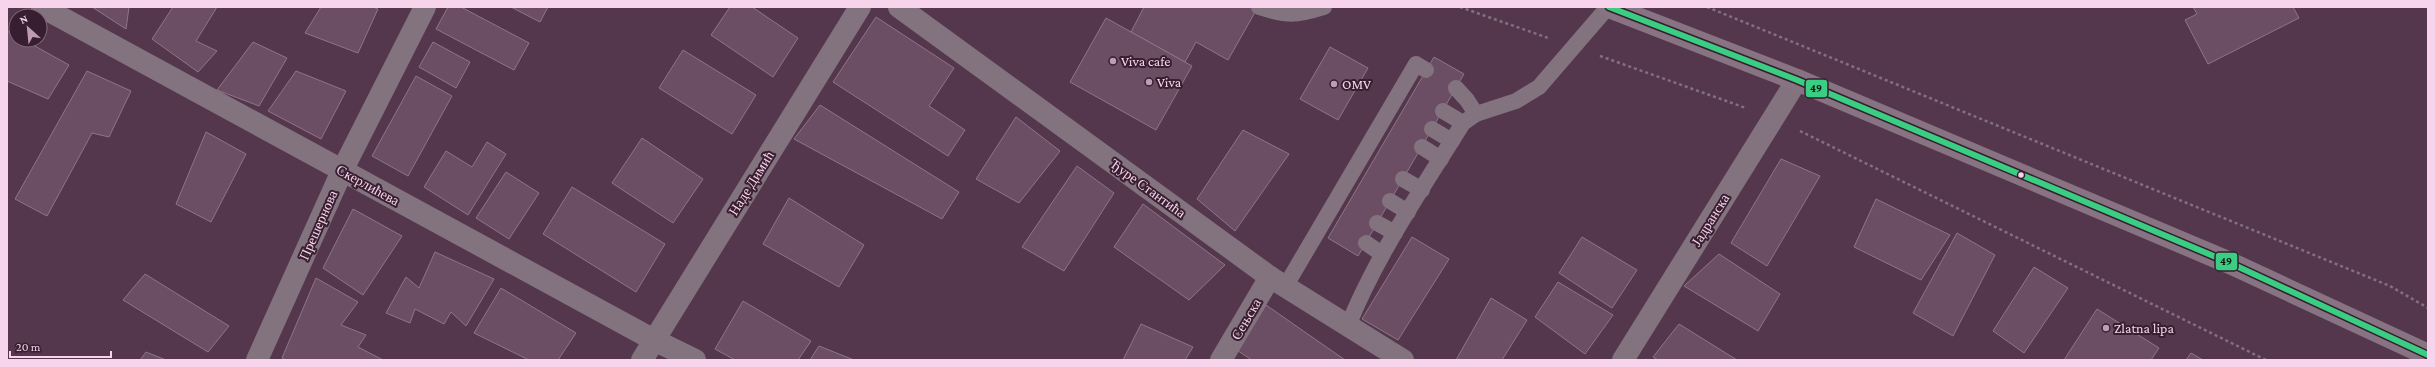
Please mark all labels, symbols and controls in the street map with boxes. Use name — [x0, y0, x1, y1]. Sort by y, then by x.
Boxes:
north arrow — [8, 8, 48, 48]
text: N — [17, 12, 30, 26]
place label: Viva cafe — [1121, 53, 1170, 69]
marker: Viva cafe — [1108, 56, 1118, 66]
place label: Viva — [1157, 74, 1182, 90]
place label: OMV — [1342, 76, 1371, 92]
marker: Viva — [1144, 77, 1154, 87]
marker: OMV — [1329, 79, 1339, 89]
line badge: 49 — [1805, 79, 1828, 98]
text: 49 — [1810, 82, 1822, 94]
street label: Наде Димић — [725, 148, 777, 218]
street label: Ђуре Стантића — [1107, 155, 1189, 221]
street label: Скерлићева — [334, 161, 403, 209]
unlabelled marker — [2016, 170, 2026, 180]
street label: Прешернова — [296, 187, 341, 262]
street label: Јадранска — [1688, 190, 1733, 249]
line badge: 49 — [2215, 252, 2238, 271]
text: 49 — [2220, 255, 2232, 267]
street label: Сењска — [1228, 295, 1265, 342]
place label: Zlatna lipa — [2114, 320, 2174, 336]
marker: Zlatna lipa — [2101, 323, 2111, 333]
scale bar — [10, 333, 111, 359]
text: 20 m — [16, 340, 41, 354]

